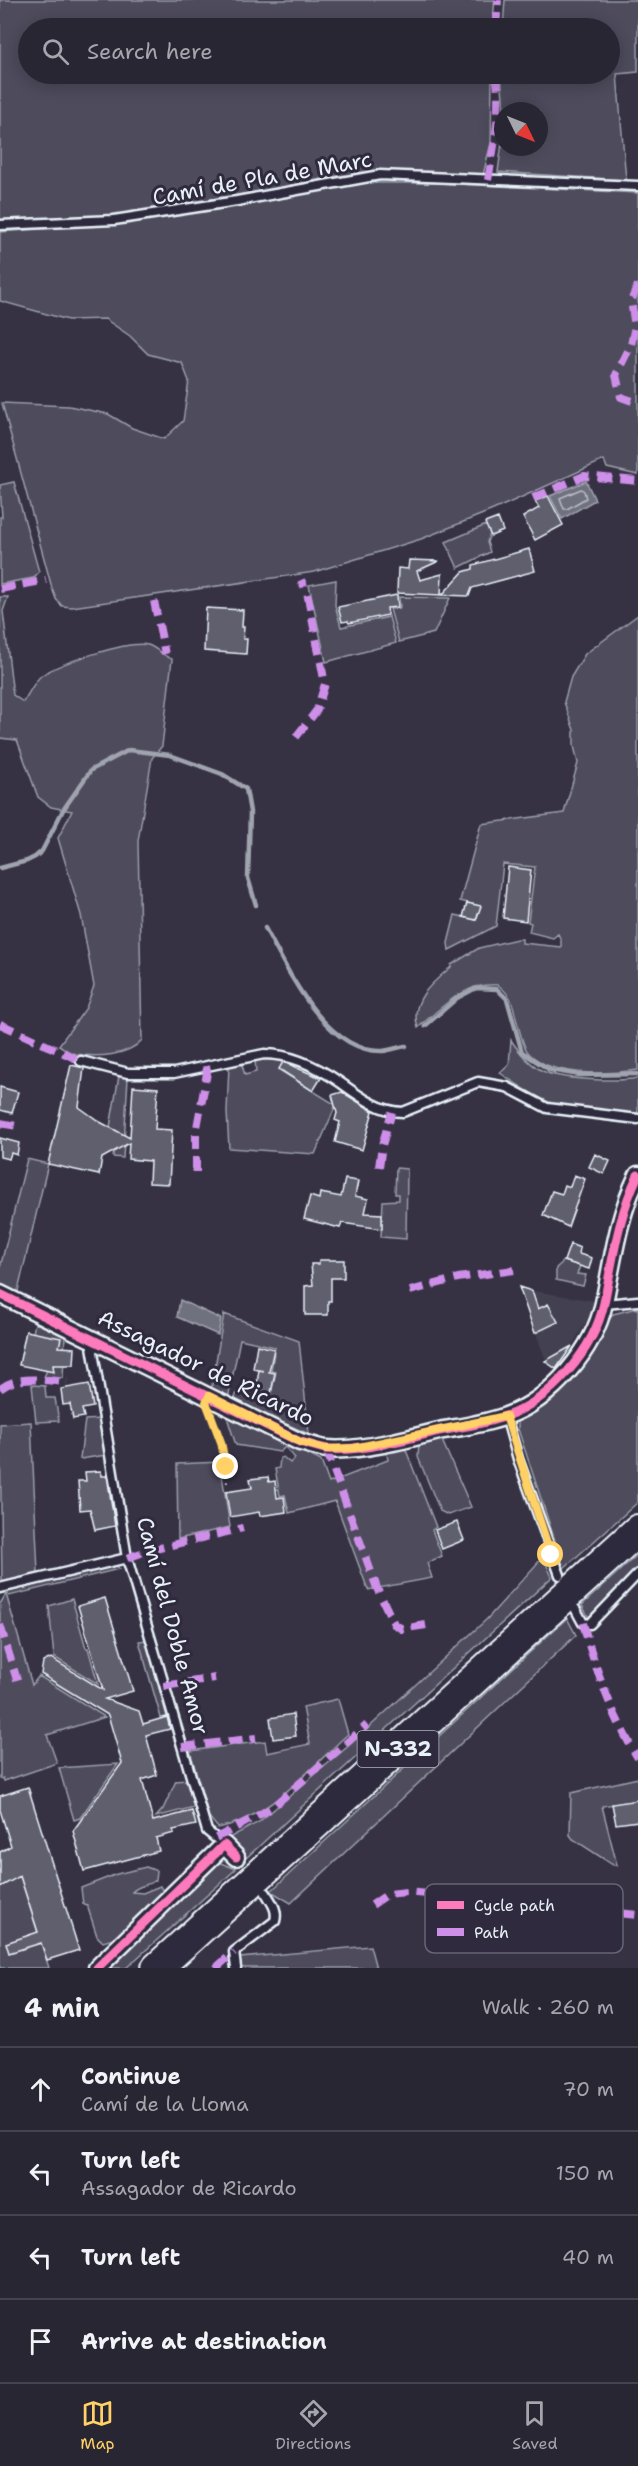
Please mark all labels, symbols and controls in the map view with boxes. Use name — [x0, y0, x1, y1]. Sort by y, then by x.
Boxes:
search box — [18, 18, 620, 84]
icon: search — [39, 35, 72, 68]
text: Search here — [87, 37, 213, 66]
north arrow — [494, 102, 548, 156]
street label: Camí de Pla de Marc — [150, 144, 374, 212]
street label: Assagador de Ricardo — [93, 1303, 319, 1433]
route end — [212, 1453, 238, 1479]
street label: Camí del Doble Amor — [130, 1514, 216, 1738]
route start — [537, 1541, 563, 1567]
road number: N-332 — [358, 1731, 438, 1767]
legend — [425, 1884, 623, 1953]
text: Cycle path — [474, 1895, 555, 1916]
text: Path — [474, 1922, 509, 1943]
text: 4 min — [24, 1990, 100, 2025]
text: Walk · 260 m — [482, 1994, 614, 2020]
text: Continue — [81, 2062, 181, 2091]
icon: ahead — [24, 2073, 57, 2106]
text: 70 m — [562, 2076, 614, 2102]
text: Camí de la Lloma — [81, 2091, 249, 2117]
text: Turn left — [81, 2146, 180, 2175]
icon: left — [24, 2157, 57, 2190]
text: 150 m — [556, 2160, 614, 2186]
text: Assagador de Ricardo — [81, 2175, 297, 2201]
icon: left — [24, 2241, 57, 2274]
text: Turn left — [81, 2243, 180, 2272]
text: 40 m — [562, 2244, 614, 2270]
icon: arrive — [24, 2325, 57, 2358]
text: Arrive at destination — [81, 2327, 327, 2356]
tab: Map — [80, 2397, 115, 2454]
tab: Directions — [275, 2397, 352, 2454]
tab: Saved — [512, 2397, 558, 2454]

